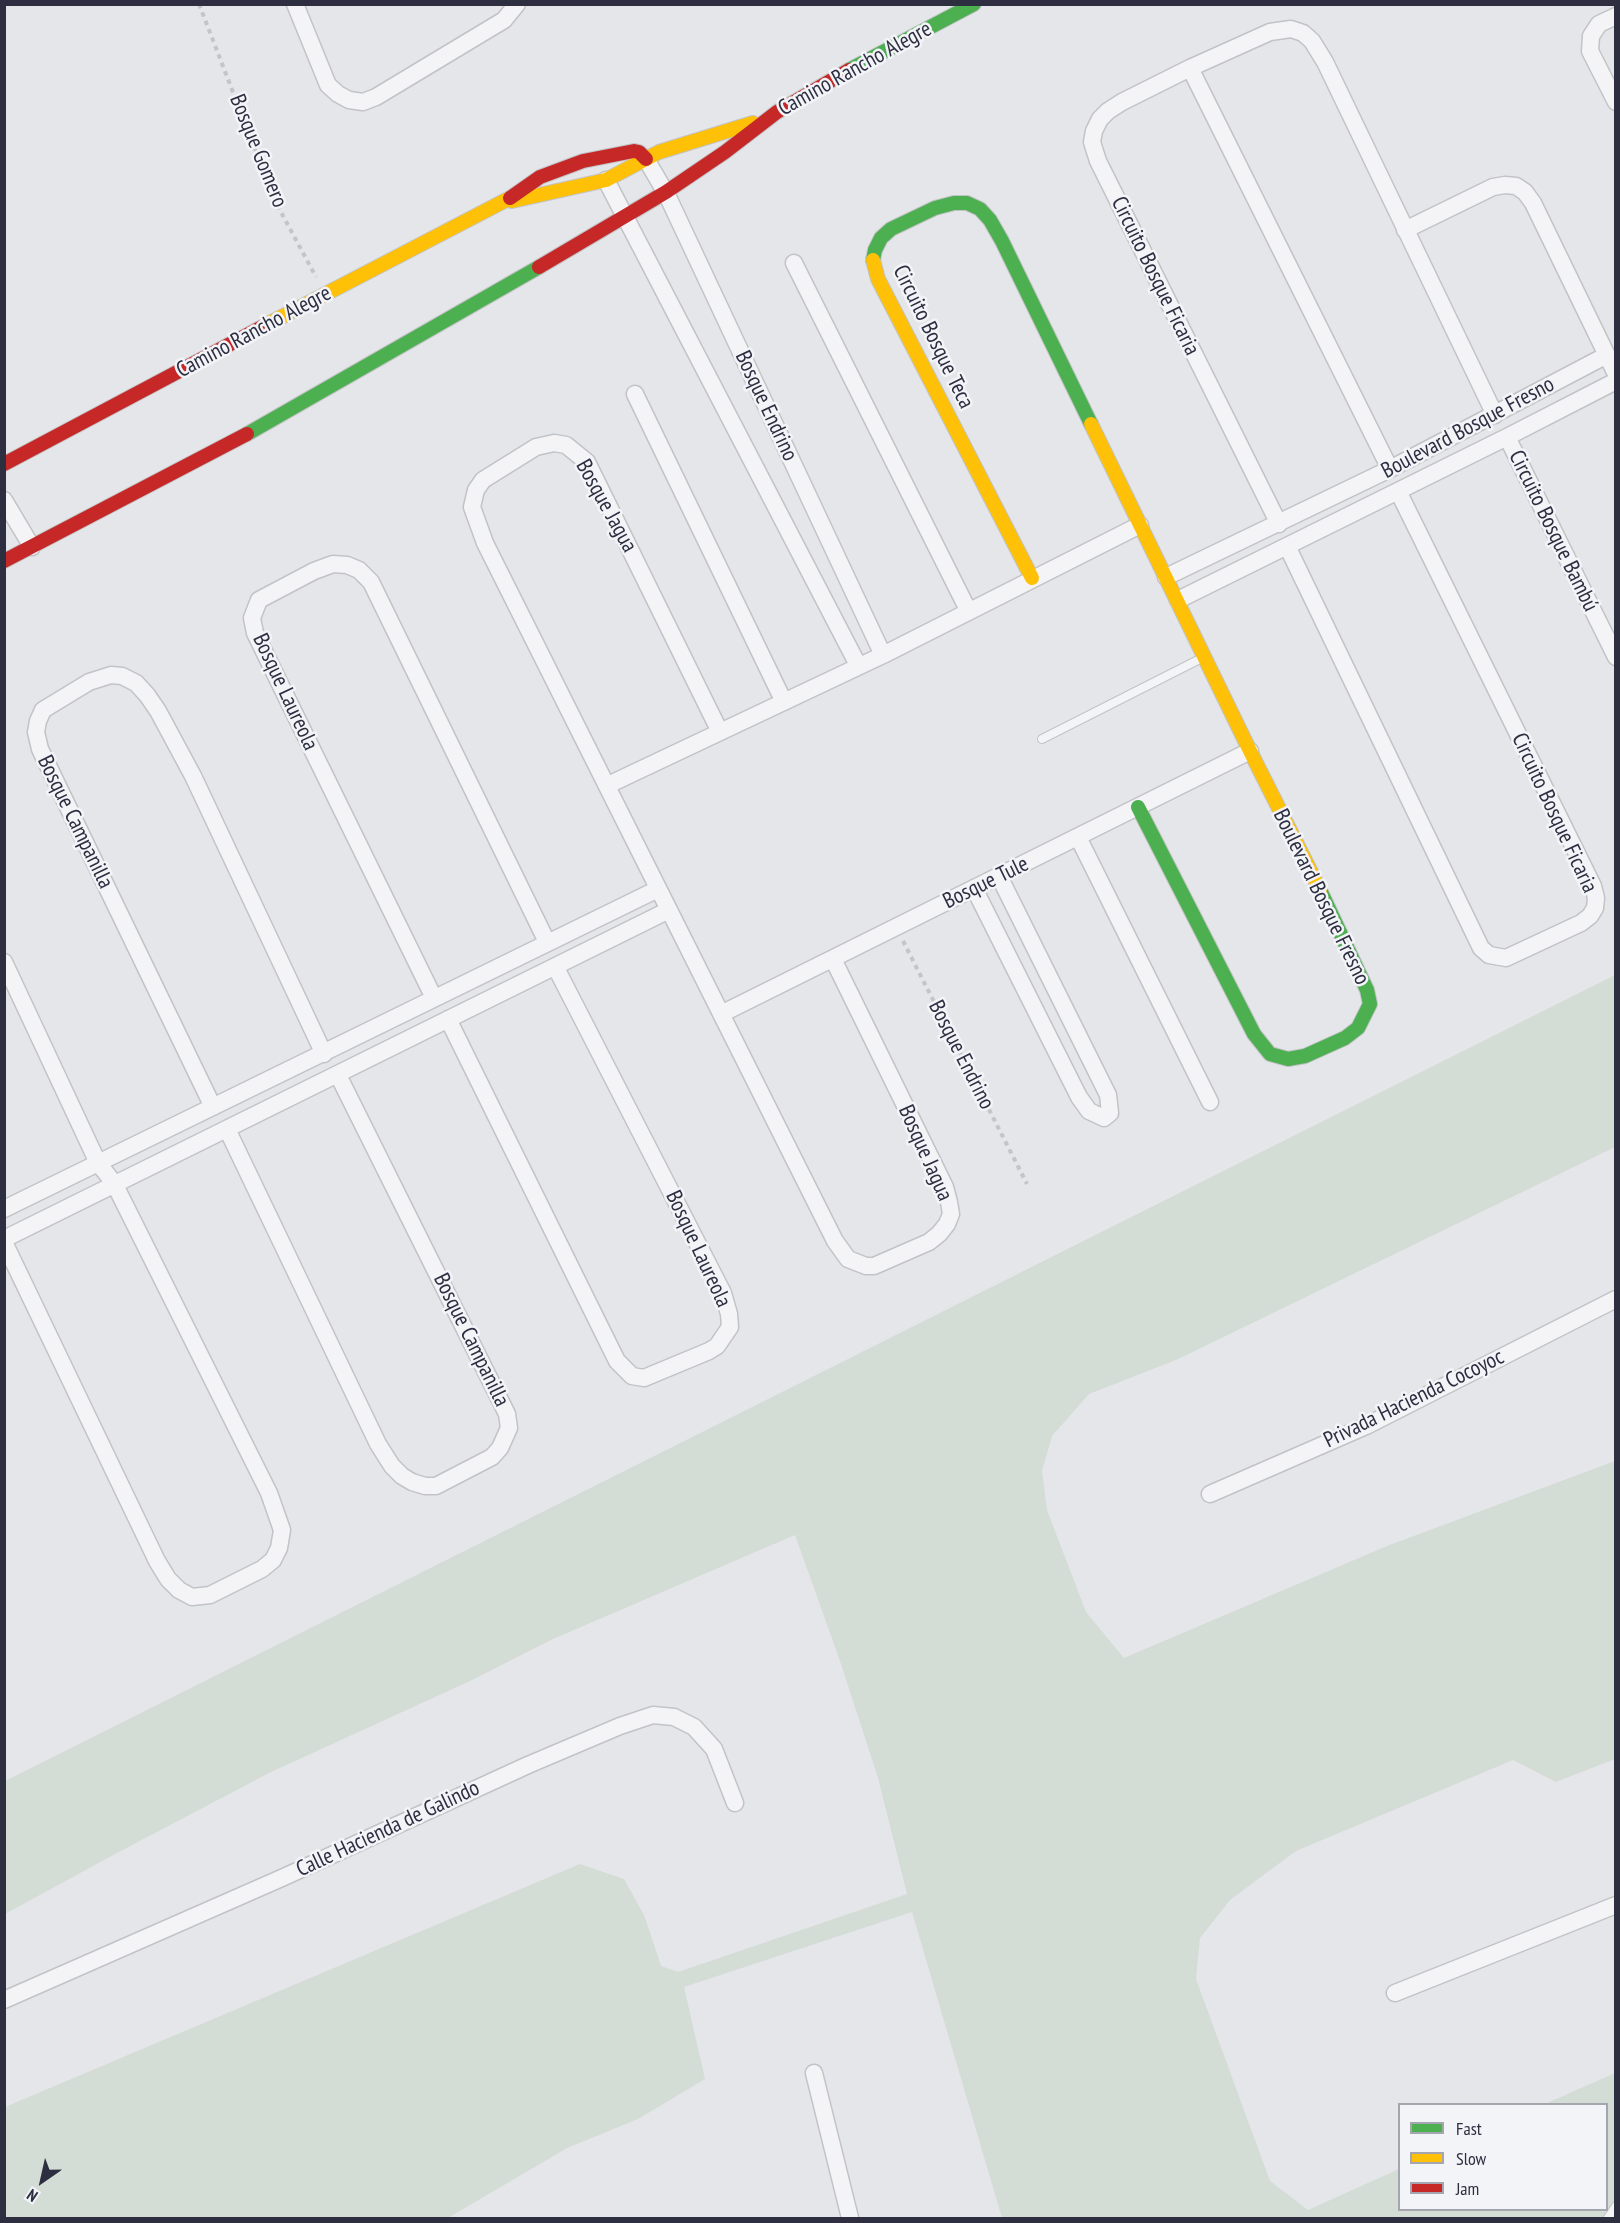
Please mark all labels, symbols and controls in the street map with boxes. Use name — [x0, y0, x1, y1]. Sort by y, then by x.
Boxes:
street label: Camino Rancho Alegre — [774, 16, 936, 122]
street label: Bosque Gomero — [223, 91, 293, 211]
street label: Circuito Bosque Ficaria — [1105, 192, 1205, 360]
street label: Circuito Bosque Teca — [887, 261, 979, 413]
street label: Camino Rancho Alegre — [172, 280, 336, 384]
street label: Bosque Endrino — [729, 347, 803, 465]
street label: Boulevard Bosque Fresno — [1377, 371, 1559, 485]
street label: Circuito Bosque Bambú — [1503, 446, 1603, 616]
street label: Bosque Jagua — [570, 455, 642, 557]
street label: Bosque Laureola — [246, 629, 324, 755]
street label: Circuito Bosque Ficaria — [1505, 729, 1603, 897]
street label: Bosque Campanilla — [31, 751, 119, 893]
street label: Boulevard Bosque Fresno — [1267, 805, 1375, 989]
street label: Bosque Tule — [939, 851, 1033, 915]
street label: Bosque Endrino — [922, 996, 1000, 1114]
street label: Bosque Jagua — [892, 1101, 958, 1205]
street label: Bosque Laureola — [659, 1186, 737, 1312]
street label: Bosque Campanilla — [427, 1269, 515, 1411]
street label: Privada Hacienda Cocoyoc — [1320, 1344, 1508, 1454]
street label: Calle Hacienda de Galindo — [292, 1775, 484, 1883]
legend — [1398, 2103, 1608, 2211]
text: Fast — [1456, 2117, 1482, 2140]
text: Slow — [1456, 2147, 1486, 2170]
north arrow — [12, 2151, 72, 2211]
text: Jam — [1456, 2177, 1479, 2200]
text: N — [23, 2185, 41, 2207]

